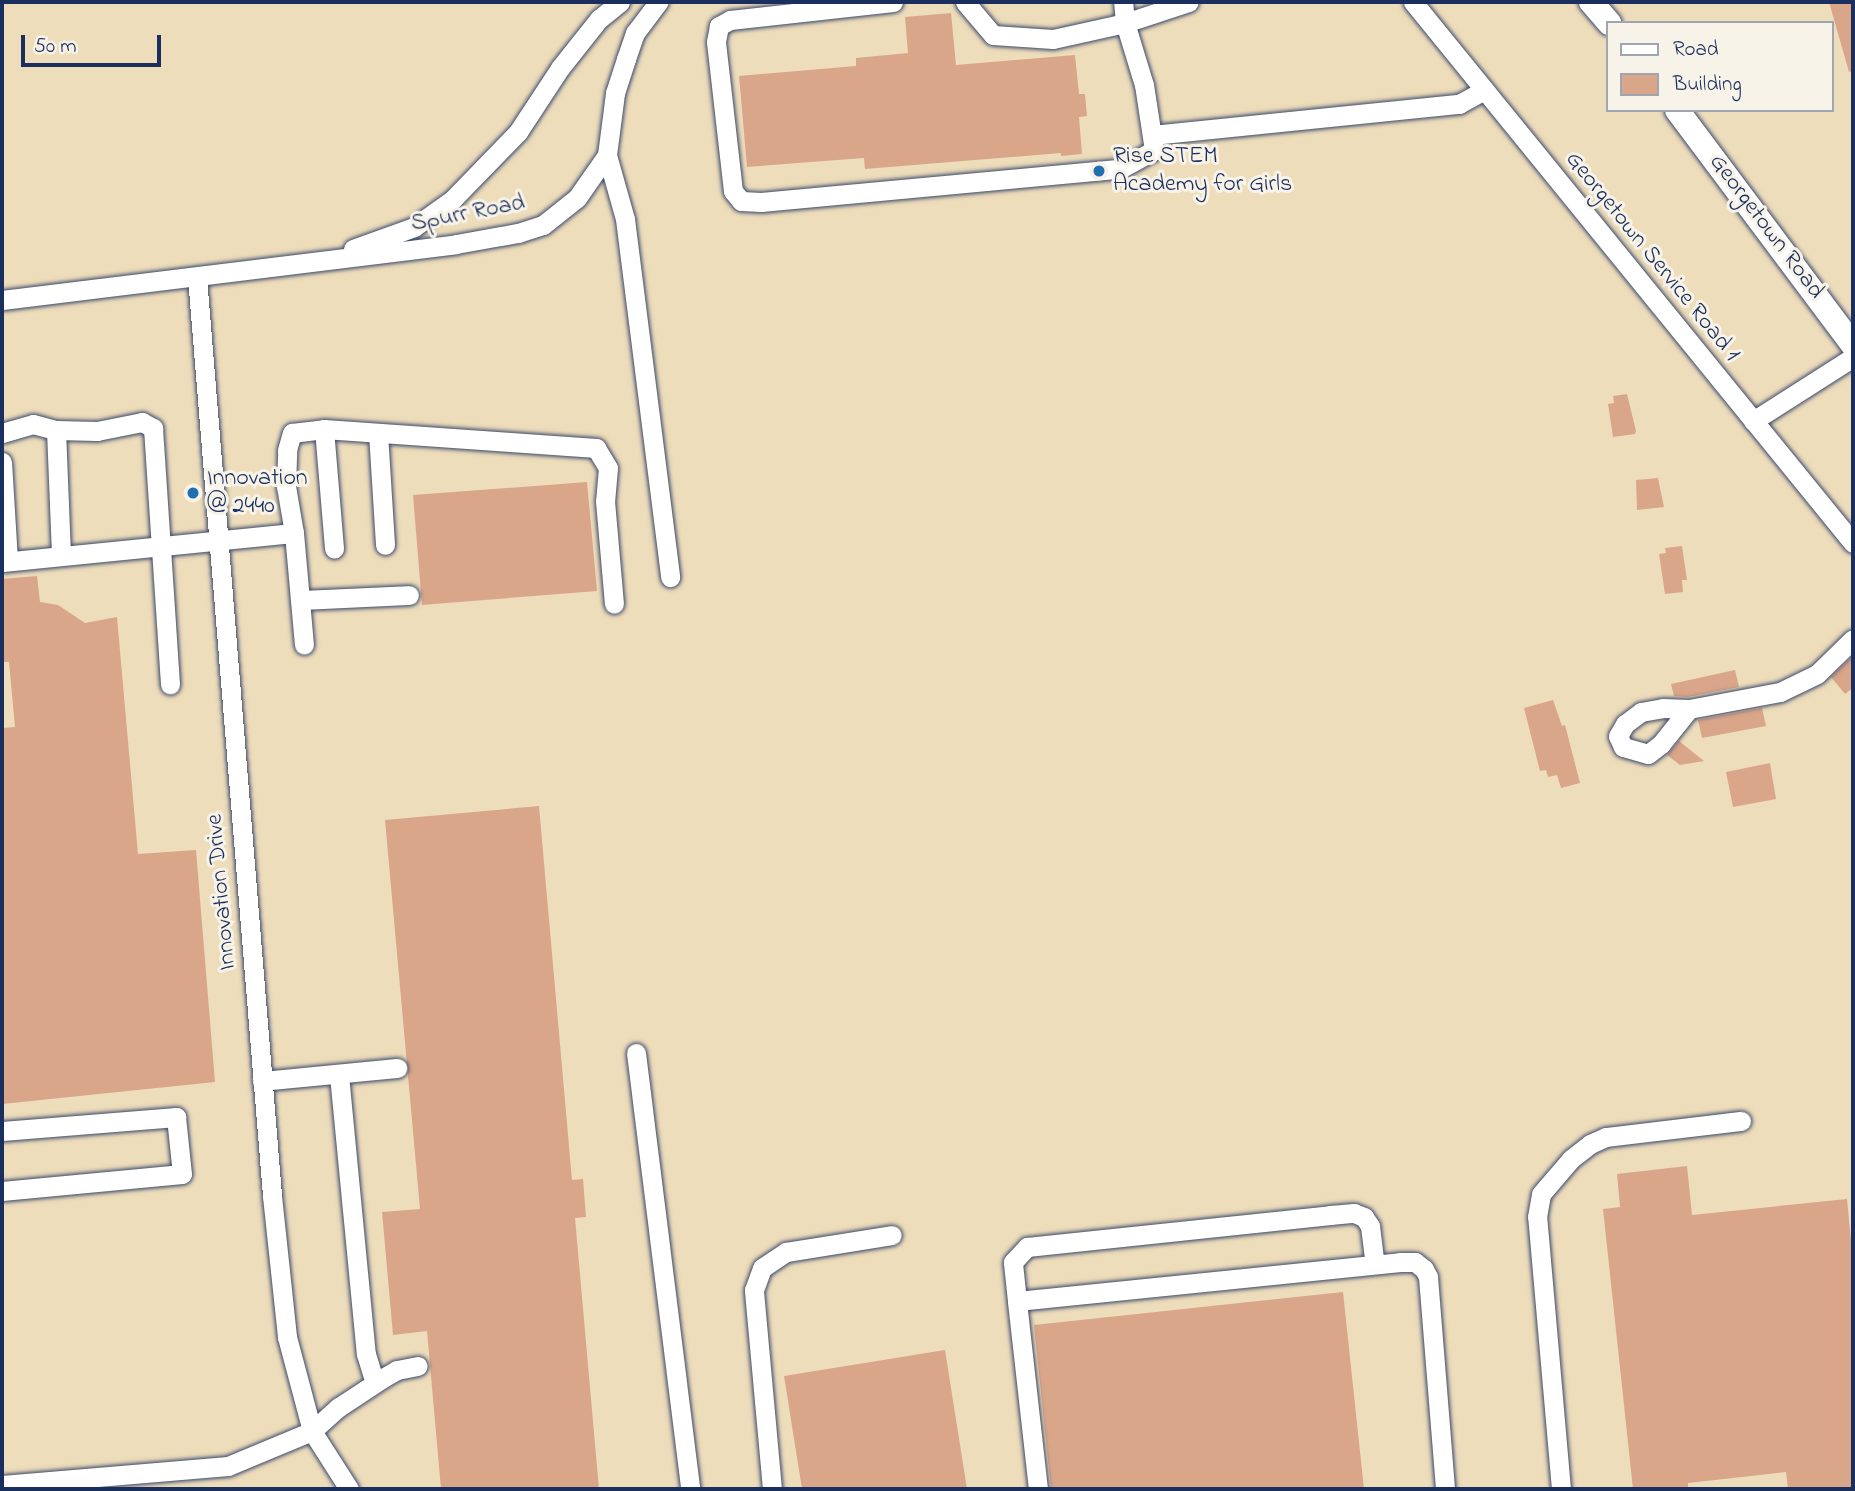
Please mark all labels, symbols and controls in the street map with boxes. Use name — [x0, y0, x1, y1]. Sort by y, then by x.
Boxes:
scale bar — [24, 21, 164, 65]
legend — [1606, 21, 1834, 112]
text: 50 m — [34, 32, 77, 62]
text: Road — [1673, 35, 1719, 65]
text: Building — [1673, 70, 1742, 100]
place label: Rise STEM Academy for Girls — [1113, 143, 1292, 199]
street label: Georgetown Service Road 1 — [1558, 146, 1746, 368]
street label: Georgetown Road — [1702, 149, 1830, 305]
marker: Rise STEM Academy for Girls — [1091, 163, 1107, 179]
street label: Spurr Road — [409, 189, 527, 239]
place label: Innovation @ 2440 — [207, 465, 308, 521]
marker: Innovation @ 2440 — [185, 485, 201, 501]
street label: Innovation Drive — [201, 813, 243, 971]

